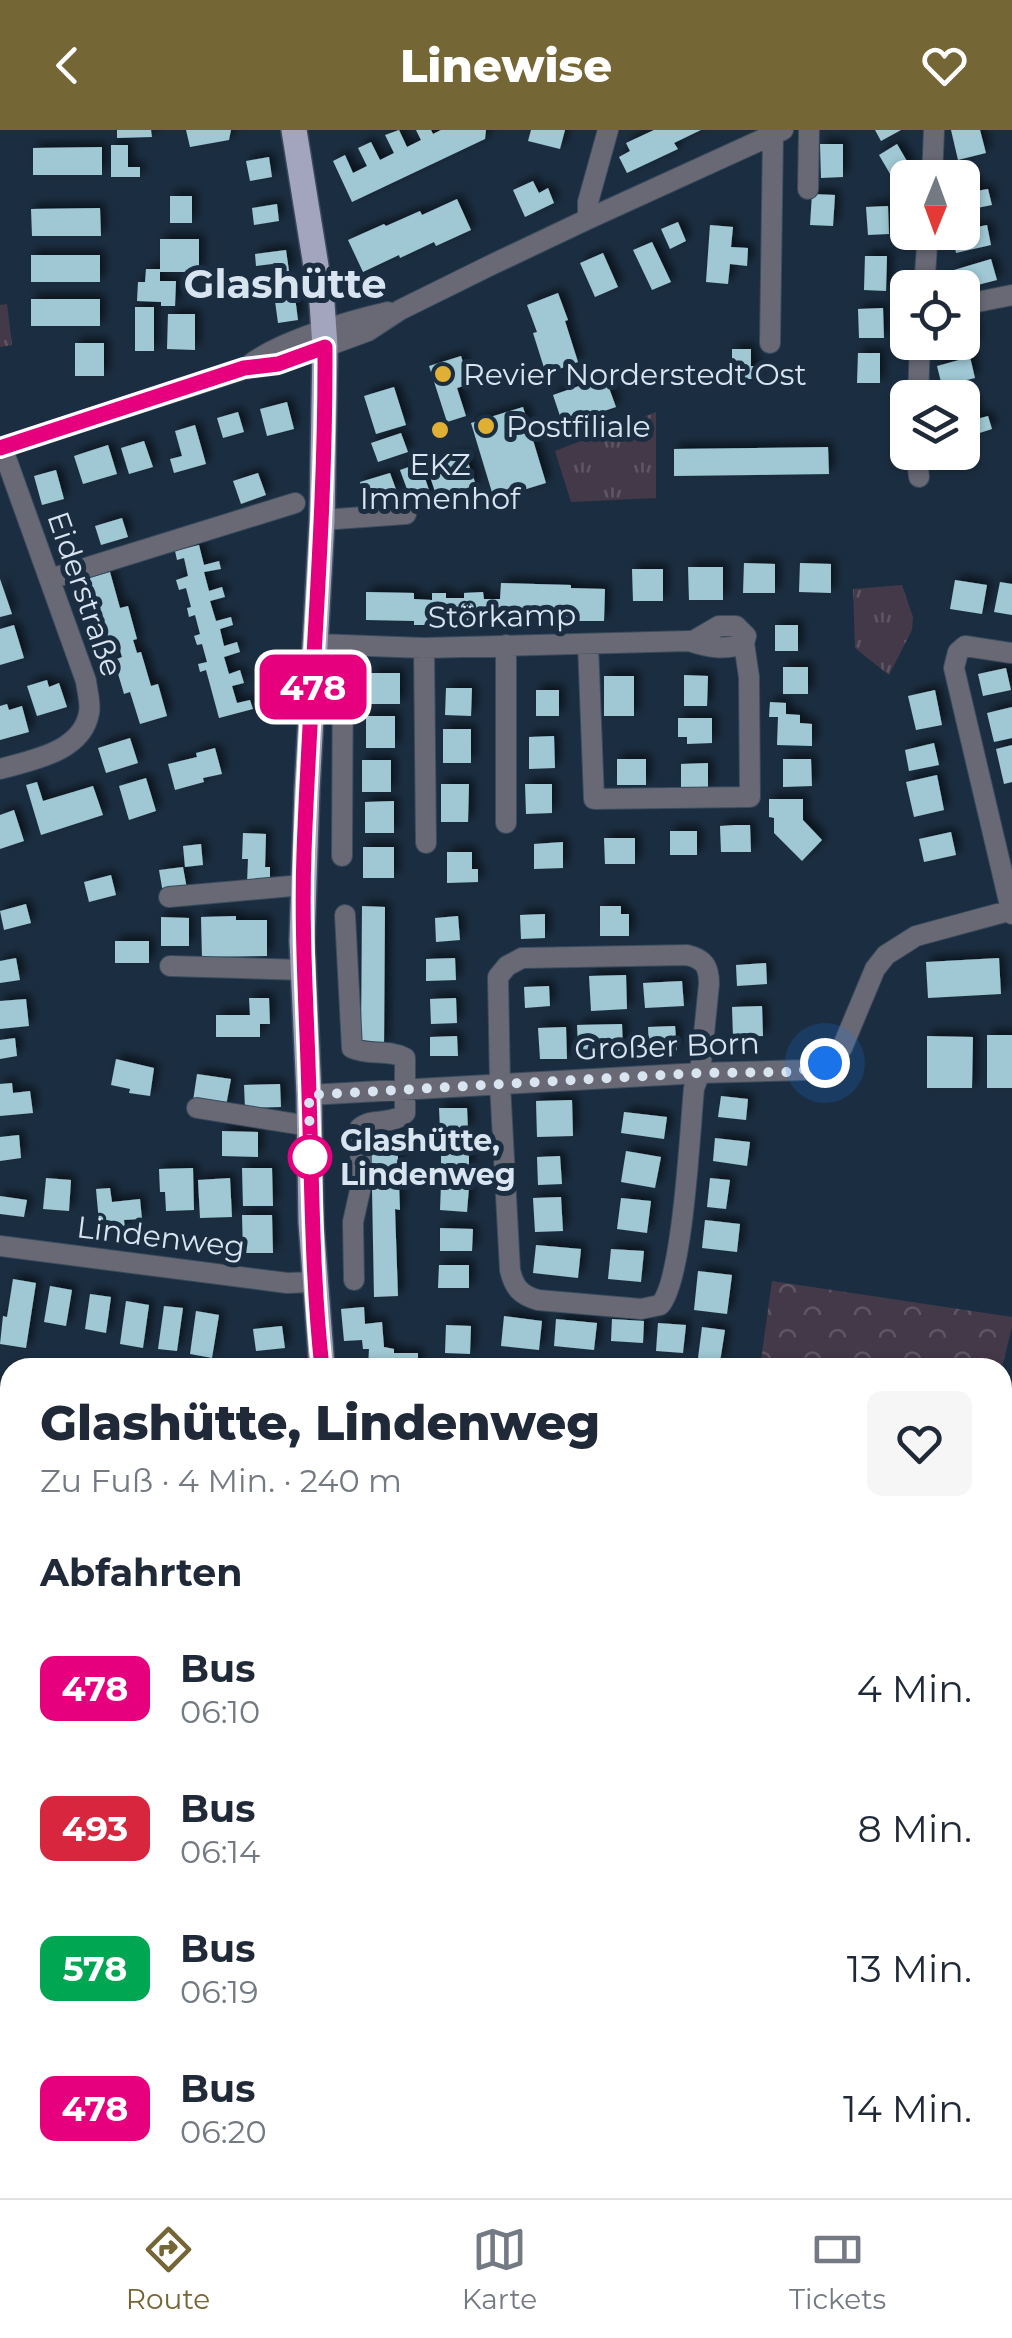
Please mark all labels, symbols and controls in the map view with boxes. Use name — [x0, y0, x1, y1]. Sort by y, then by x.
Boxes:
icon: back — [40, 38, 95, 93]
text: Linewise — [400, 38, 612, 93]
icon: heart — [917, 38, 972, 93]
north arrow — [890, 160, 980, 250]
map controls — [890, 160, 980, 470]
district label: Glashütte — [184, 259, 386, 308]
button: locate — [890, 270, 980, 360]
place label: Revier Norderstedt Ost — [463, 356, 807, 393]
marker: Revier Norderstedt Ost — [432, 363, 454, 385]
button: layers — [890, 380, 980, 470]
place label: Postfiliale — [506, 408, 651, 445]
marker: Postfiliale — [475, 415, 497, 437]
marker: EKZ Immenhof — [429, 419, 451, 441]
place label: EKZ Immenhof — [360, 446, 522, 517]
street label: Eiderstraße — [39, 507, 131, 681]
street label: Störkamp — [428, 596, 576, 636]
line badge: 478 — [256, 654, 370, 720]
text: 478 — [280, 666, 346, 709]
street label: Großer Born — [574, 1024, 760, 1068]
your location — [800, 1038, 850, 1088]
place label: Glashütte, Lindenweg — [340, 1122, 516, 1193]
marker: Glashütte, Lindenweg — [289, 1136, 331, 1178]
street label: Lindenweg — [75, 1208, 247, 1266]
button: heart — [867, 1391, 972, 1496]
text: Glashütte, Lindenweg — [40, 1394, 600, 1452]
text: Zu Fuß · 4 Min. · 240 m — [40, 1461, 402, 1500]
text: Abfahrten — [40, 1549, 242, 1596]
text: Bus — [180, 1645, 255, 1692]
text: 4 Min. — [857, 1665, 972, 1712]
text: 478 — [62, 1667, 128, 1710]
text: 06:10 — [180, 1692, 260, 1731]
text: Bus — [180, 1785, 255, 1832]
text: 8 Min. — [858, 1805, 972, 1852]
text: 493 — [62, 1807, 128, 1850]
text: 06:14 — [180, 1832, 260, 1871]
text: Bus — [180, 1925, 255, 1972]
text: 13 Min. — [847, 1945, 972, 1992]
text: 578 — [63, 1947, 127, 1990]
text: 06:19 — [180, 1972, 259, 2011]
text: Bus — [180, 2065, 255, 2112]
text: 14 Min. — [843, 2085, 972, 2132]
text: 478 — [62, 2087, 128, 2130]
text: 06:20 — [180, 2112, 267, 2151]
tab: Route — [126, 2222, 210, 2316]
tab: Karte — [462, 2222, 537, 2316]
tab: Tickets — [789, 2222, 886, 2316]

